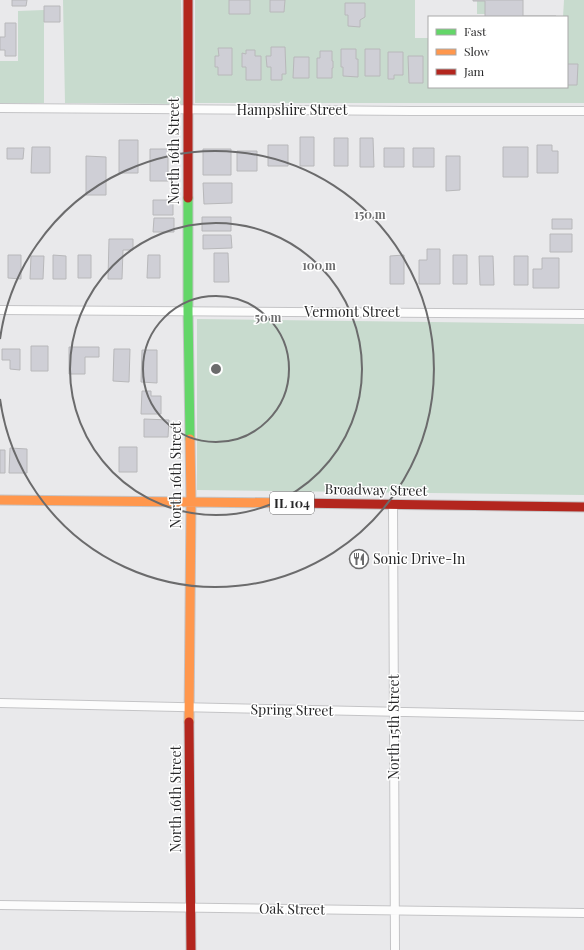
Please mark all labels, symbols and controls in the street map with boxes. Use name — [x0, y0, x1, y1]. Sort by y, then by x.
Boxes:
legend — [428, 16, 568, 88]
text: Fast — [464, 23, 487, 39]
text: Slow — [464, 43, 490, 59]
text: Jam — [463, 63, 485, 79]
street label: North 16th Street — [164, 97, 183, 204]
street label: Hampshire Street — [237, 100, 348, 119]
text: 150 m — [354, 206, 386, 222]
text: 100 m — [302, 257, 336, 273]
street label: Vermont Street — [303, 302, 401, 321]
text: 50 m — [255, 309, 282, 325]
centre of rings — [209, 362, 223, 376]
street label: North 16th Street — [166, 421, 185, 528]
street label: Broadway Street — [324, 479, 429, 500]
road number: IL 104 — [270, 492, 314, 514]
restaurant icon: Sonic Drive-In — [348, 548, 370, 570]
place label: Sonic Drive-In — [373, 549, 466, 568]
street label: North 15th Street — [384, 673, 403, 780]
street label: Spring Street — [250, 699, 335, 720]
street label: North 16th Street — [166, 745, 185, 852]
street label: Oak Street — [259, 898, 326, 919]

